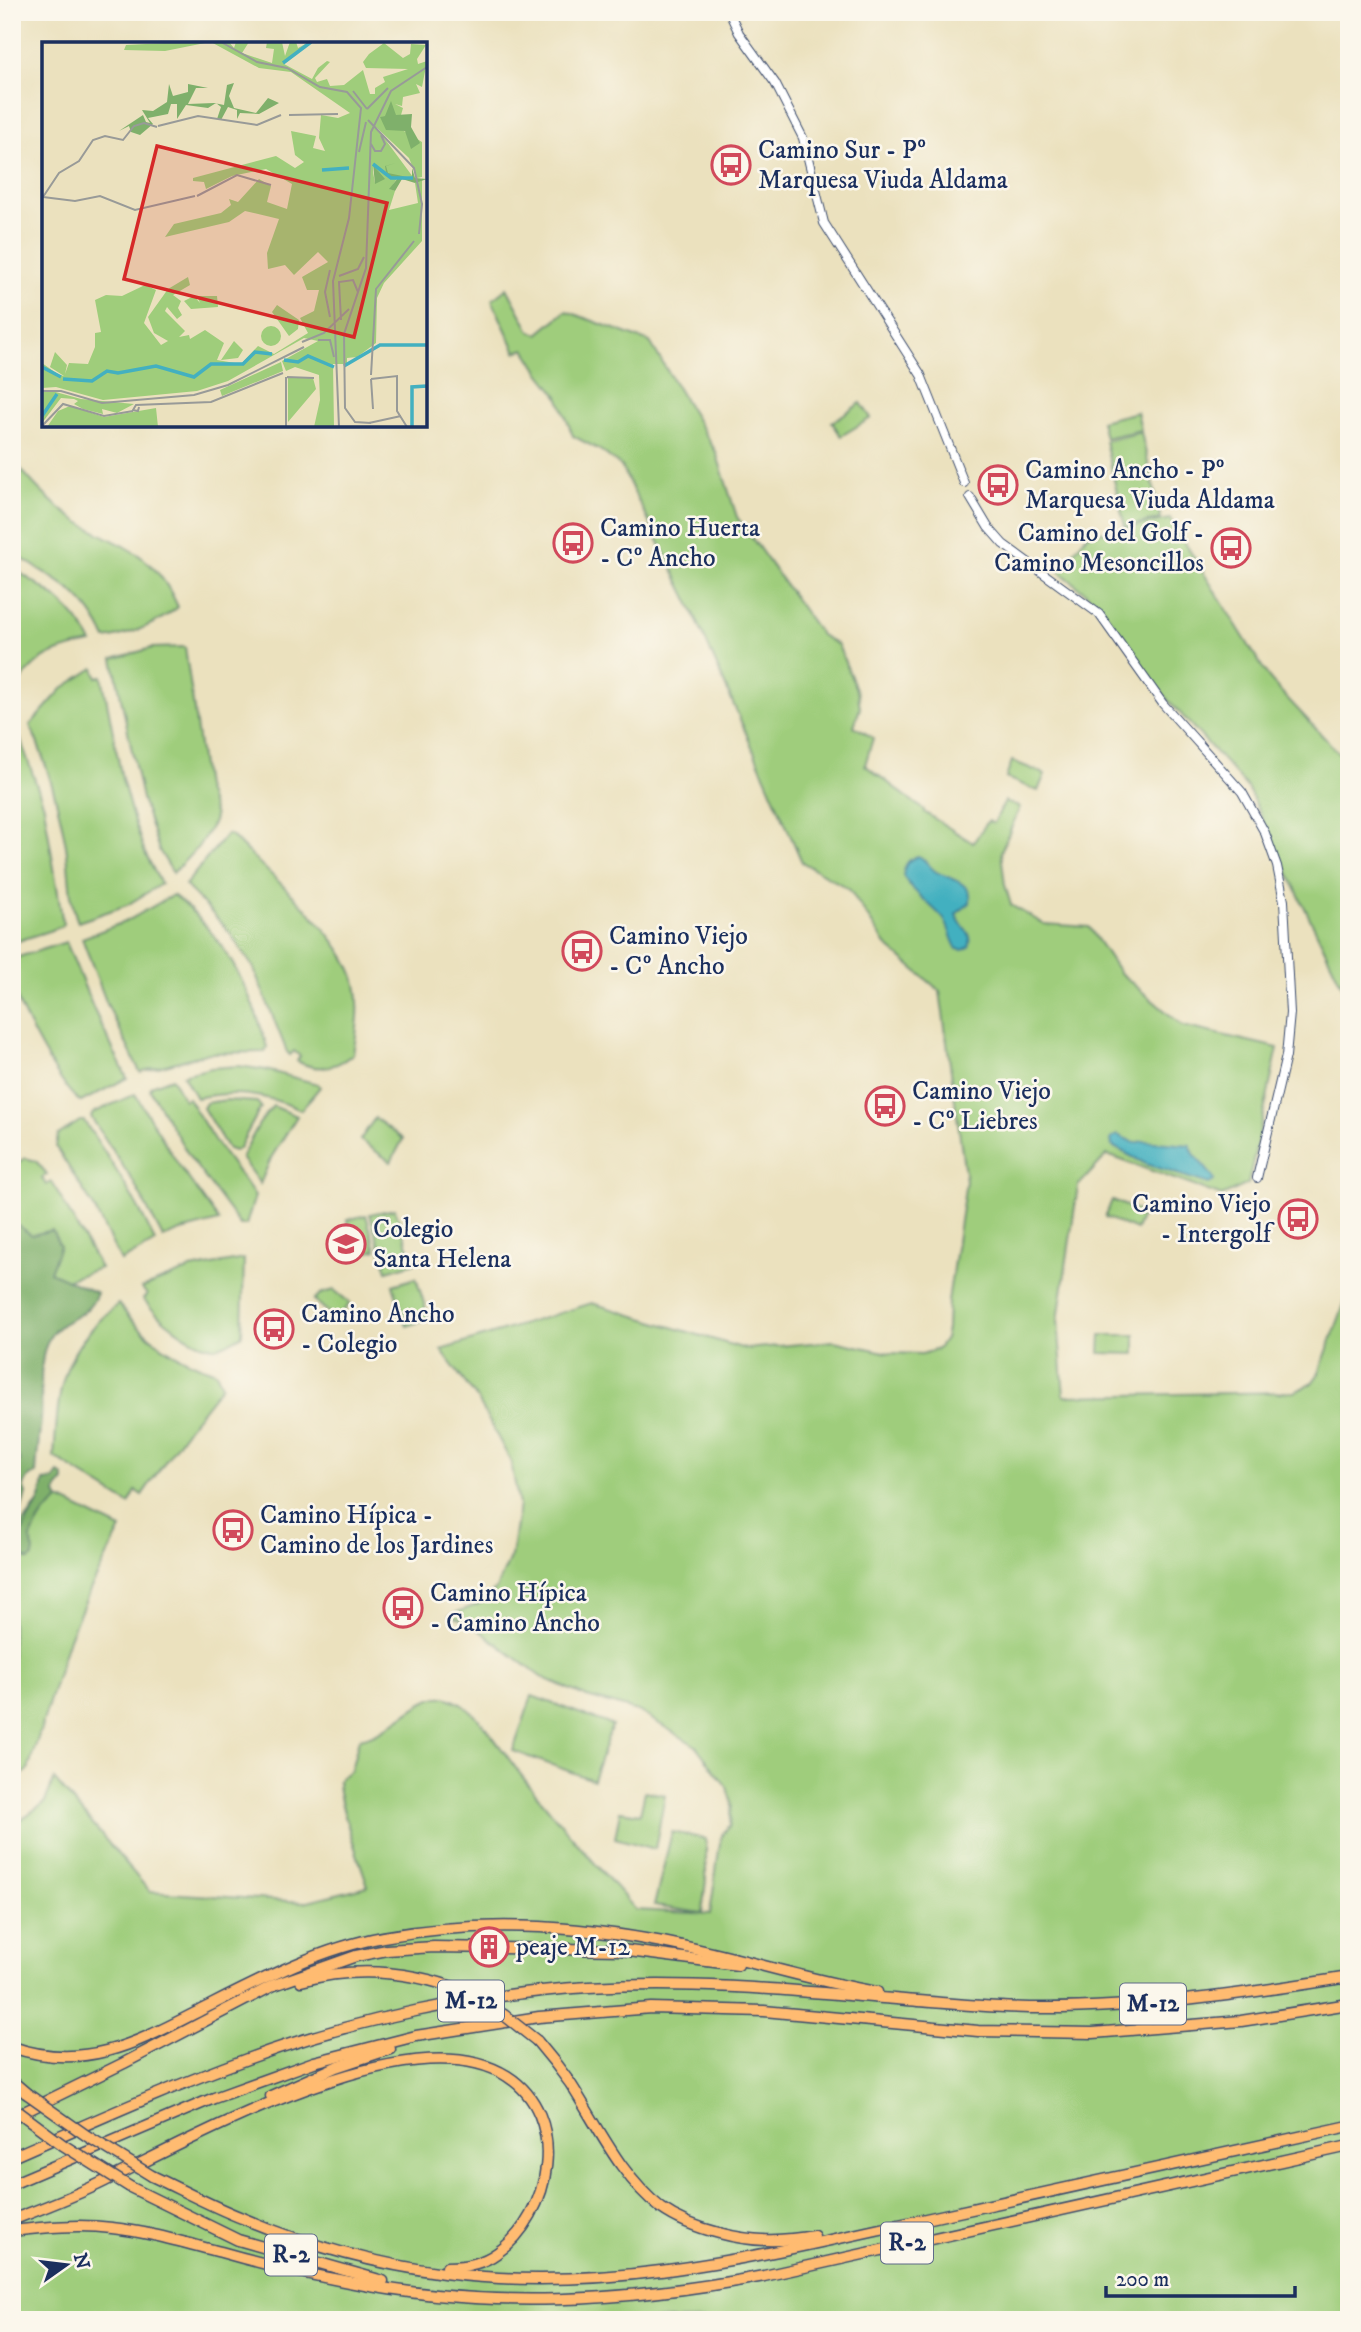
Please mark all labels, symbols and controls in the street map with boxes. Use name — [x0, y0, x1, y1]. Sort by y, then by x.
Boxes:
inset map — [42, 42, 427, 427]
place label: Camino Sur - Pº Marquesa Viuda Aldama — [758, 134, 1008, 197]
bus stop icon: Camino Sur - Pº Marquesa Viuda Aldama — [710, 144, 752, 186]
place label: Camino Ancho - Pº Marquesa Viuda Aldama — [1025, 454, 1275, 517]
bus stop icon: Camino Ancho - Pº Marquesa Viuda Aldama — [977, 464, 1019, 506]
place label: Camino Huerta - Cº Ancho — [600, 512, 760, 575]
place label: Camino del Golf - Camino Mesoncillos — [994, 517, 1204, 580]
bus stop icon: Camino Huerta - Cº Ancho — [552, 522, 594, 564]
bus stop icon: Camino del Golf - Camino Mesoncillos — [1210, 527, 1252, 569]
place label: Camino Viejo - Cº Ancho — [609, 920, 748, 983]
bus stop icon: Camino Viejo - Cº Ancho — [561, 930, 603, 972]
place label: Camino Viejo - Cº Liebres — [912, 1075, 1051, 1138]
bus stop icon: Camino Viejo - Cº Liebres — [864, 1085, 906, 1127]
place label: Camino Viejo - Intergolf — [1132, 1188, 1275, 1251]
bus stop icon: Camino Viejo - Intergolf — [1277, 1198, 1319, 1240]
place label: Colegio Santa Helena — [373, 1213, 511, 1276]
school or university icon: Colegio Santa Helena — [325, 1223, 367, 1265]
place label: Camino Ancho - Colegio — [301, 1298, 455, 1361]
bus stop icon: Camino Ancho - Colegio — [253, 1308, 295, 1350]
place label: Camino Hípica - Camino de los Jardines — [260, 1499, 493, 1562]
bus stop icon: Camino Hípica - Camino de los Jardines — [212, 1509, 254, 1551]
place label: Camino Hípica - Camino Ancho — [430, 1577, 600, 1640]
bus stop icon: Camino Hípica - Camino Ancho — [382, 1587, 424, 1629]
building icon: peaje M-12 — [468, 1926, 510, 1968]
place label: peaje M-12 — [515, 1931, 630, 1964]
road number: M-12 — [438, 1980, 504, 2022]
road number: M-12 — [1120, 1983, 1186, 2024]
road number: R-2 — [881, 2222, 933, 2264]
north arrow — [32, 2230, 102, 2300]
road number: R-2 — [265, 2234, 317, 2276]
text: N — [68, 2251, 94, 2272]
scale bar — [1106, 2255, 1294, 2299]
text: 200 m — [1116, 2267, 1169, 2293]

